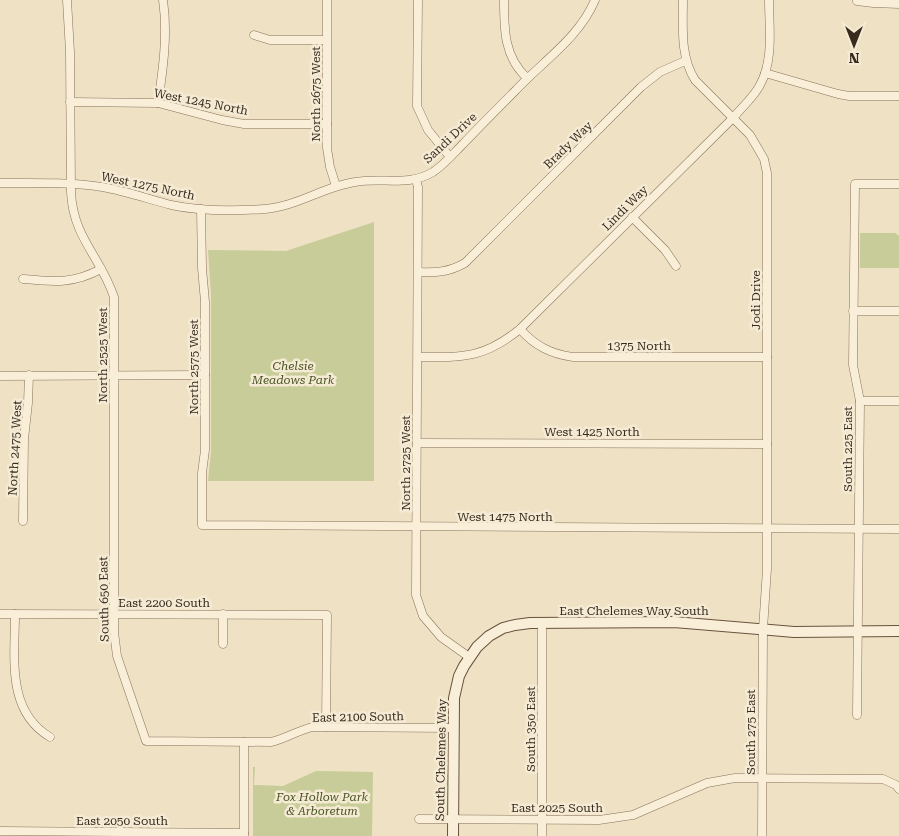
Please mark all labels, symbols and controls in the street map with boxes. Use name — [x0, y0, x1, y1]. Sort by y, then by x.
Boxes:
north arrow — [829, 20, 879, 70]
street label: North 2675 West — [309, 46, 323, 142]
text: N — [848, 50, 859, 66]
street label: West 1245 North — [153, 86, 249, 118]
street label: Sandi Drive — [420, 110, 480, 166]
street label: Brady Way — [541, 118, 596, 172]
street label: West 1275 North — [100, 169, 196, 203]
street label: Lindi Way — [599, 182, 651, 234]
street label: Jodi Drive — [749, 270, 763, 330]
street label: North 2525 West — [96, 307, 110, 403]
street label: North 2575 West — [187, 319, 201, 415]
street label: 1375 North — [607, 339, 671, 353]
park label: Chelsie Meadows Park — [251, 359, 335, 387]
street label: North 2475 West — [6, 399, 25, 496]
street label: South 225 East — [841, 406, 855, 492]
street label: North 2725 West — [399, 415, 413, 511]
street label: West 1425 North — [544, 425, 640, 439]
street label: West 1475 North — [457, 510, 553, 524]
street label: South 650 East — [96, 556, 112, 642]
street label: East 2200 South — [118, 596, 210, 610]
street label: East Chelemes Way South — [559, 604, 709, 618]
street label: South 350 East — [524, 686, 538, 772]
street label: South 275 East — [744, 689, 758, 775]
street label: South Chelemes Way — [433, 698, 449, 821]
street label: East 2100 South — [312, 709, 404, 725]
park label: Fox Hollow Park & Arboretum — [275, 790, 368, 818]
street label: East 2025 South — [511, 801, 603, 815]
street label: East 2050 South — [76, 814, 168, 828]

